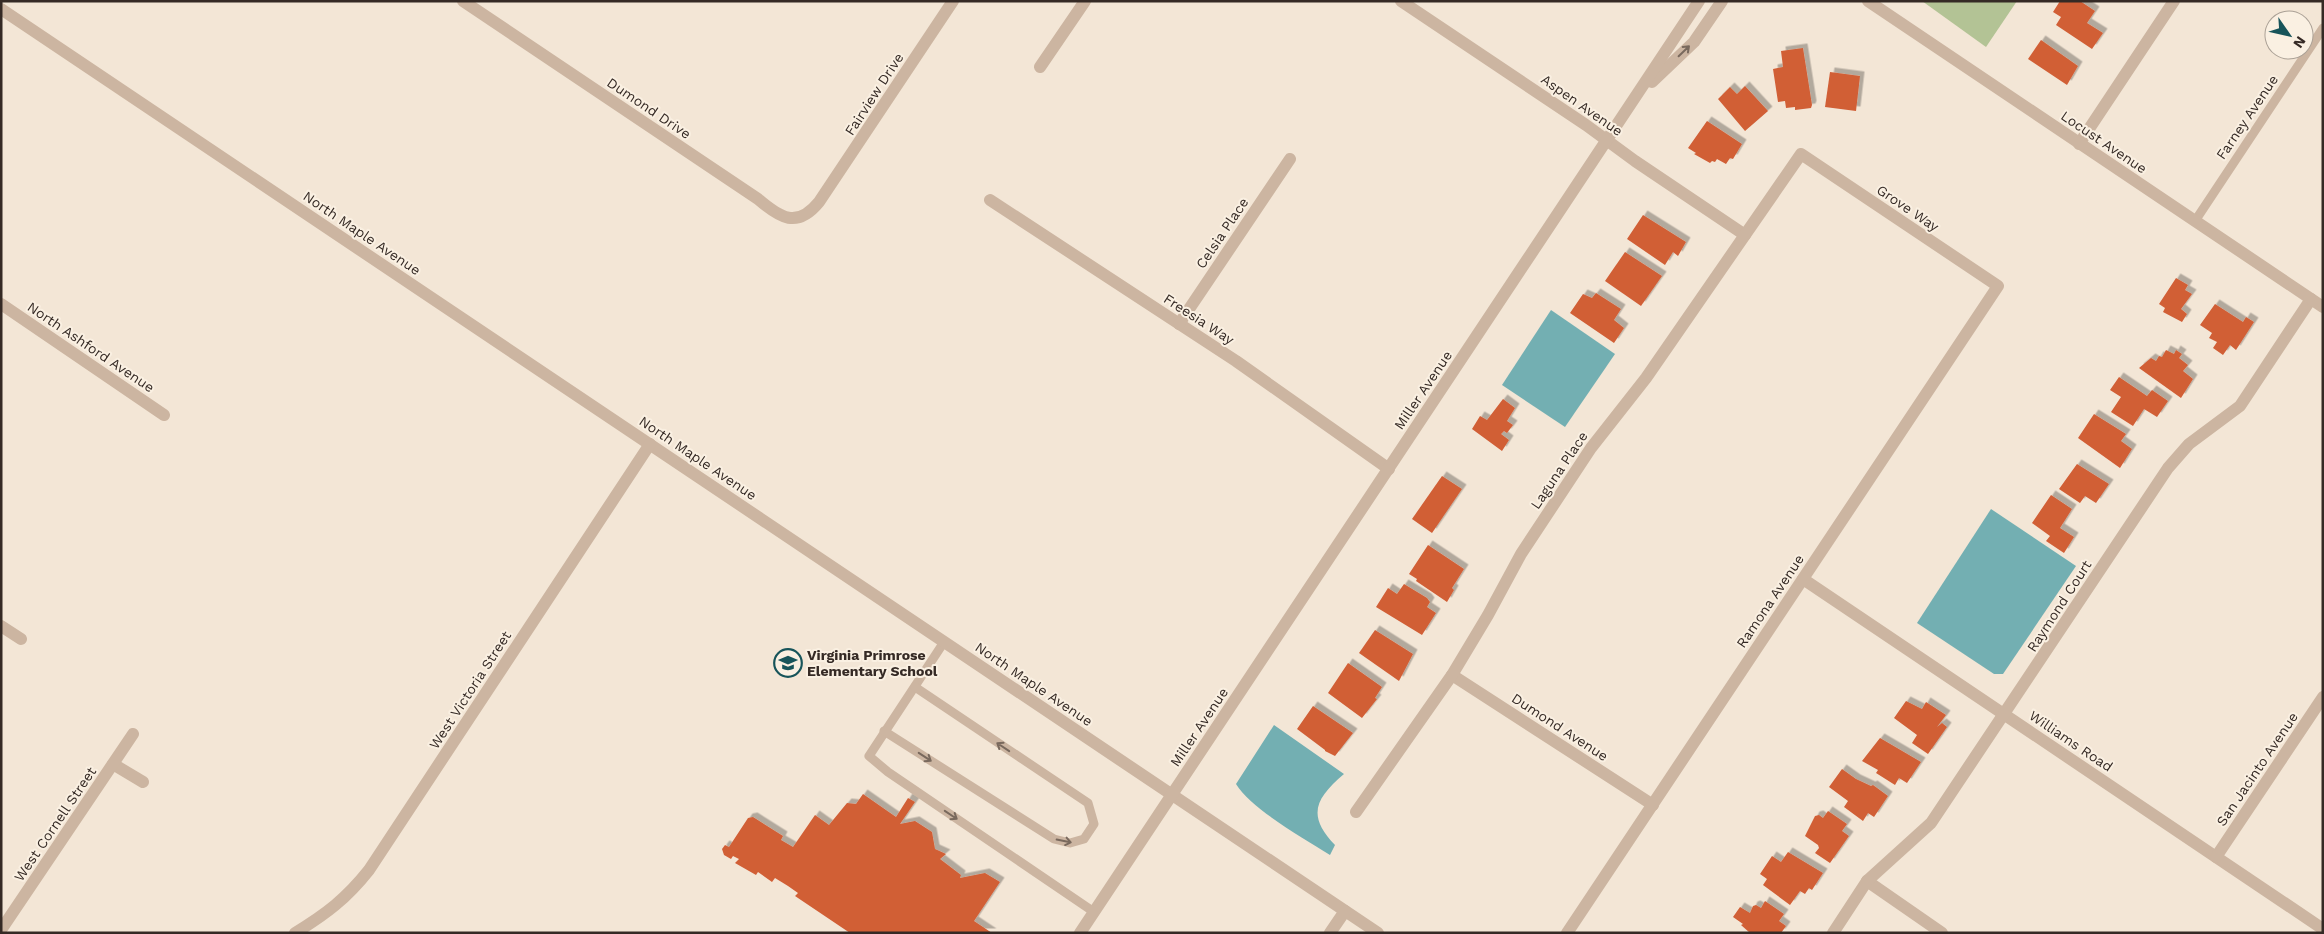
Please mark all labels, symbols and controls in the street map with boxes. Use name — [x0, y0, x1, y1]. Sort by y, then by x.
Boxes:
north arrow — [2264, 10, 2314, 60]
text: N — [2290, 33, 2309, 51]
one-way arrow — [1678, 45, 1690, 57]
street label: Fairview Drive — [841, 50, 907, 138]
street label: Aspen Avenue — [1538, 71, 1626, 139]
street label: Farney Avenue — [2213, 72, 2281, 162]
street label: Dumond Drive — [604, 74, 694, 142]
street label: Locust Avenue — [2058, 107, 2150, 177]
street label: Grove Way — [1874, 181, 1943, 235]
street label: North Maple Avenue — [300, 188, 424, 278]
street label: Celsia Place — [1192, 194, 1252, 272]
street label: Freesia Way — [1161, 290, 1238, 348]
street label: North Ashford Avenue — [25, 299, 157, 395]
street label: Miller Avenue — [1391, 348, 1455, 432]
street label: North Maple Avenue — [636, 413, 760, 503]
street label: Laguna Place — [1527, 428, 1591, 512]
street label: Ramona Avenue — [1733, 551, 1807, 651]
street label: Raymond Court — [2023, 557, 2095, 655]
street label: West Victoria Street — [426, 628, 514, 752]
street label: North Maple Avenue — [972, 639, 1096, 729]
place label: Virginia Primrose Elementary School — [807, 647, 938, 679]
school or university icon: Virginia Primrose Elementary School — [773, 648, 803, 678]
street label: Miller Avenue — [1167, 685, 1231, 769]
street label: Dumond Avenue — [1509, 690, 1611, 764]
street label: Williams Road — [2026, 707, 2116, 775]
street label: San Jacinto Avenue — [2213, 709, 2301, 829]
one-way arrow — [996, 742, 1010, 752]
one-way arrow — [918, 752, 932, 762]
street label: West Cornell Street — [11, 764, 99, 884]
one-way arrow — [944, 810, 958, 820]
one-way arrow — [1055, 836, 1071, 846]

